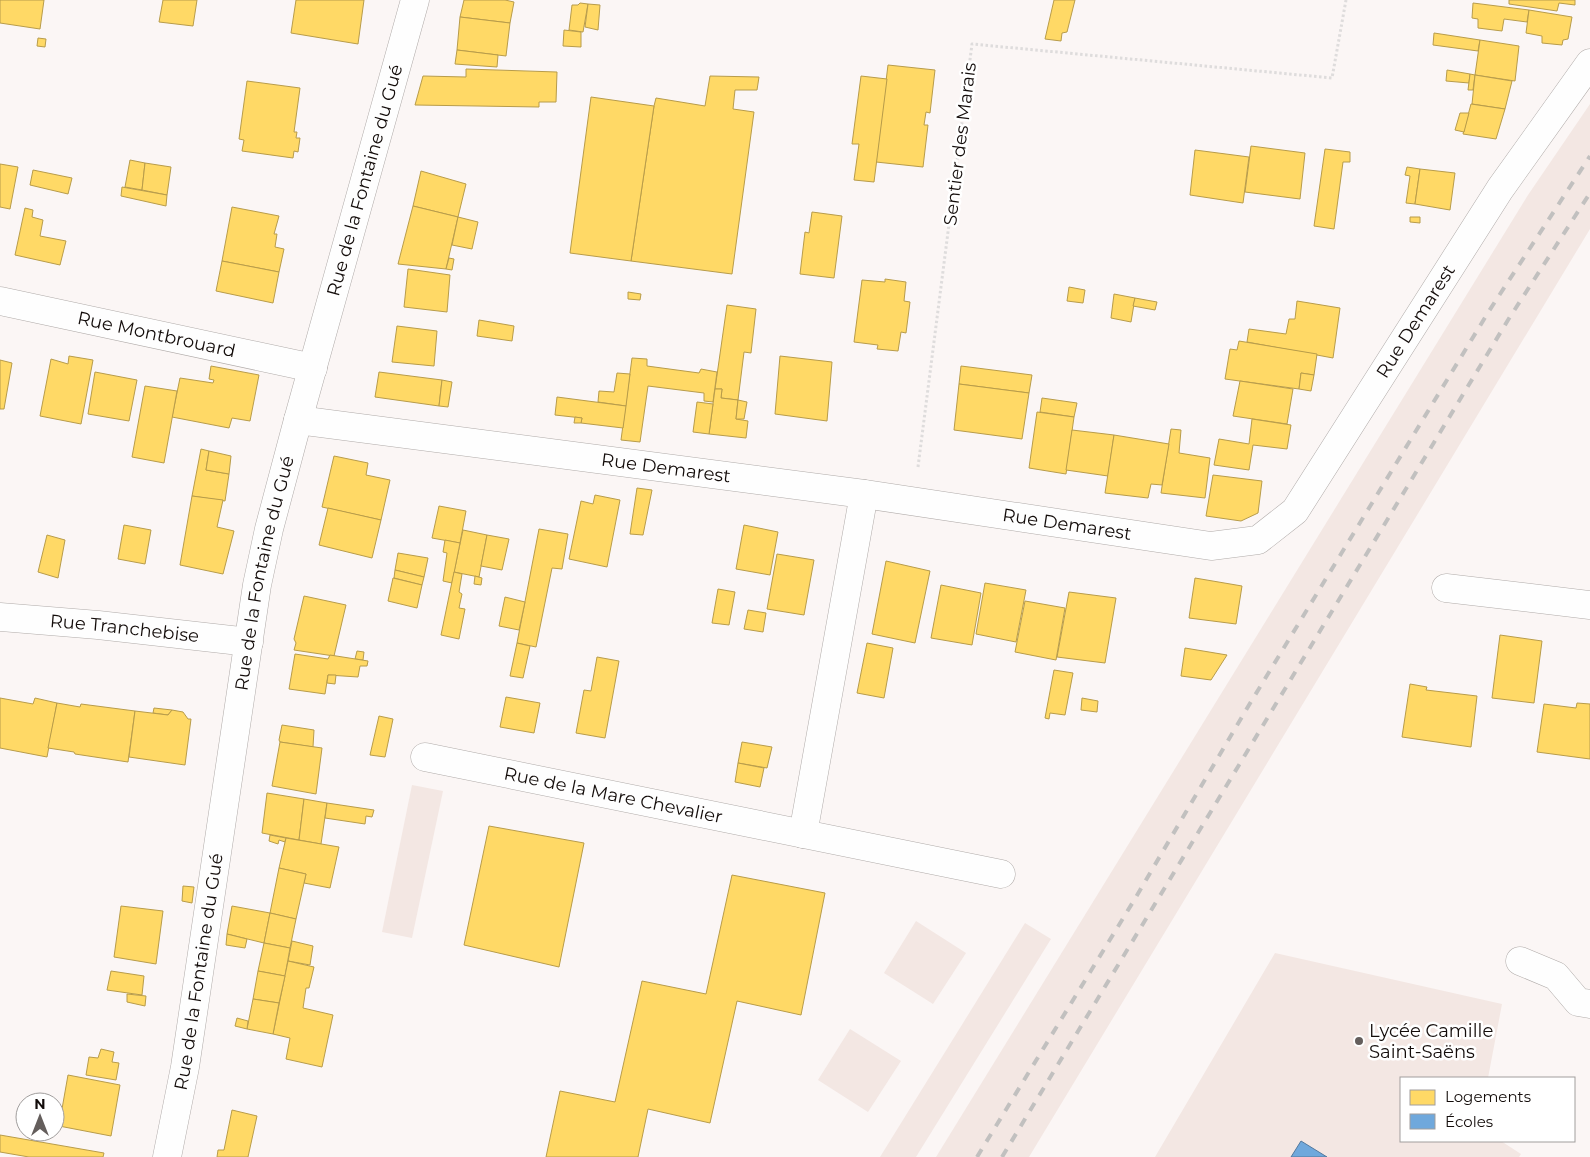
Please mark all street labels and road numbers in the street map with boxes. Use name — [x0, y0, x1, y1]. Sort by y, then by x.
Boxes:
street label: Sentier des Marais — [939, 61, 981, 227]
street label: Rue de la Fontaine du Gué — [322, 62, 408, 299]
street label: Rue Demarest — [1372, 260, 1460, 382]
street label: Rue Montbrouard — [75, 307, 238, 362]
street label: Rue Demarest — [600, 449, 732, 487]
street label: Rue de la Fontaine du Gué — [230, 453, 299, 692]
street label: Rue Demarest — [1001, 504, 1133, 545]
street label: Rue Tranchebise — [49, 610, 200, 647]
street label: Rue de la Mare Chevalier — [502, 762, 724, 828]
street label: Rue de la Fontaine du Gué — [170, 852, 228, 1092]

